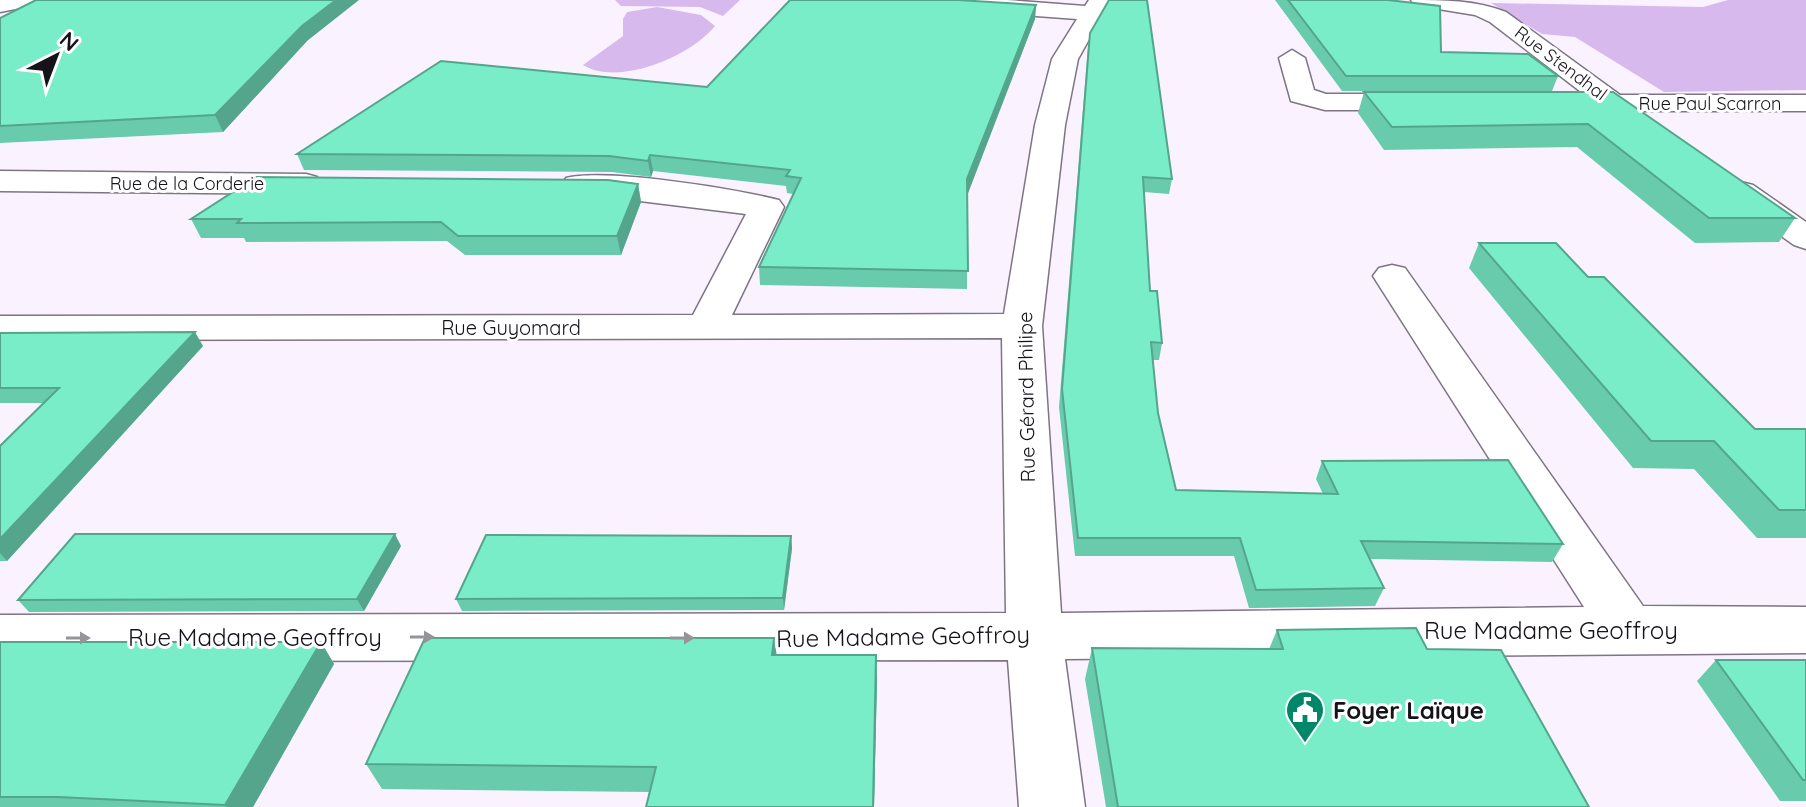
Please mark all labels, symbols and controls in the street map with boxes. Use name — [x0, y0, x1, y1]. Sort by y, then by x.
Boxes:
north arrow — [16, 16, 96, 96]
street label: Rue Stendhal — [1510, 21, 1612, 105]
text: N — [54, 25, 85, 57]
street label: Rue Paul Scarron — [1639, 92, 1781, 115]
street label: Rue de la Corderie — [110, 172, 264, 195]
street label: Rue Gérard Philipe — [1012, 311, 1040, 483]
street label: Rue Guyomard — [441, 315, 581, 340]
street label: Rue Madame Geoffroy — [1424, 615, 1678, 645]
street label: Rue Madame Geoffroy — [776, 619, 1030, 653]
street label: Rue Madame Geoffroy — [128, 622, 382, 652]
one-way arrow — [410, 631, 435, 643]
one-way arrow — [670, 631, 695, 644]
one-way arrow — [66, 632, 91, 644]
public building icon: Foyer Laïque — [1284, 689, 1326, 744]
place label: Foyer Laïque — [1333, 695, 1484, 725]

